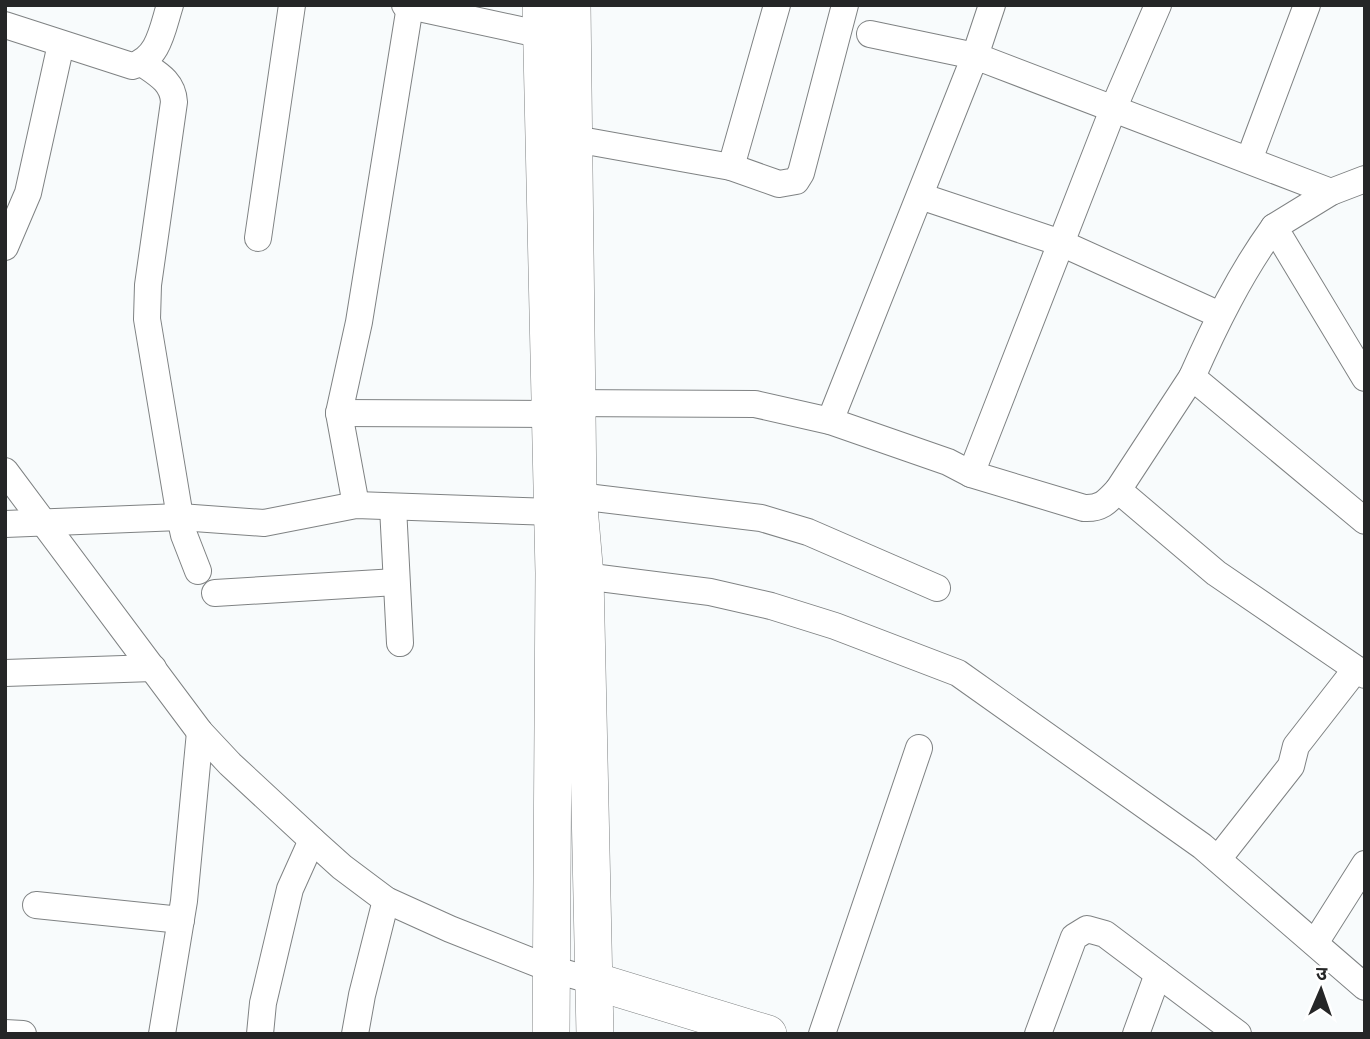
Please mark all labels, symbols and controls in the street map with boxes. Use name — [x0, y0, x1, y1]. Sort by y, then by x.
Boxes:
north arrow — [1286, 955, 1356, 1025]
text: उ — [1316, 962, 1328, 985]

